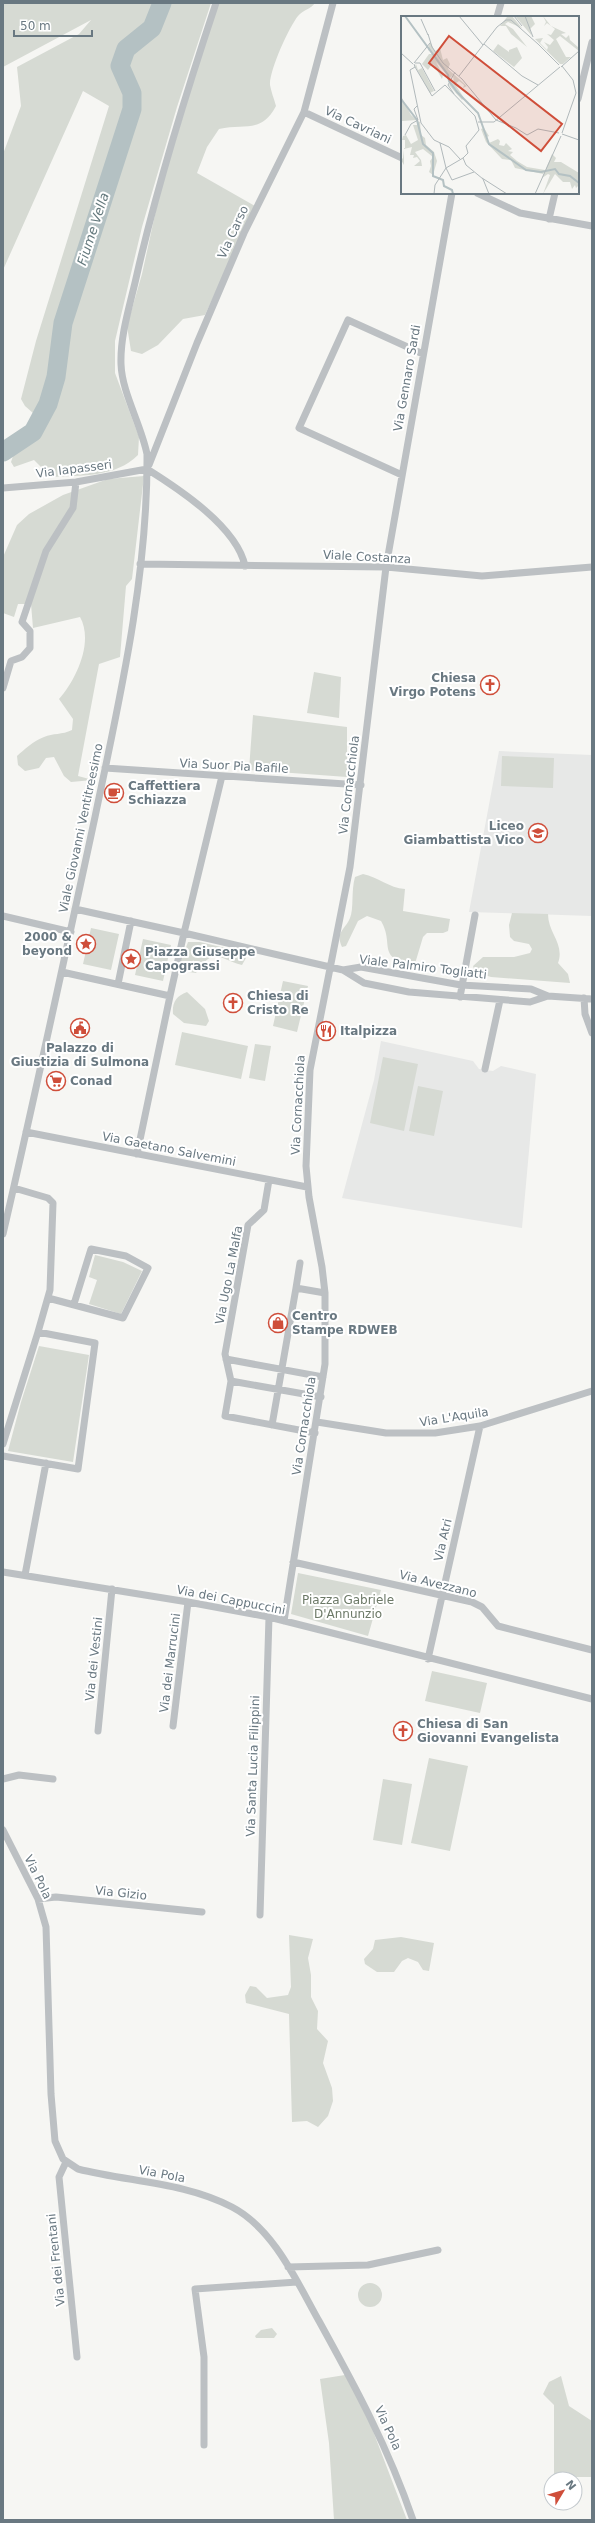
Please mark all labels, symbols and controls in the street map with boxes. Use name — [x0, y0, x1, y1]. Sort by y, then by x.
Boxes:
scale bar — [14, 12, 92, 38]
inset map — [401, 16, 579, 194]
text: 50 m — [20, 19, 51, 33]
street label: Via Cavriani — [322, 103, 394, 147]
water label: Fiume Vella — [74, 191, 112, 267]
street label: Via Carso — [215, 203, 251, 261]
street label: Via Gennaro Sardi — [391, 324, 423, 432]
street label: Via Iapasseri — [35, 457, 113, 481]
street label: Viale Costanza — [322, 548, 412, 566]
place label: Chiesa Virgo Potens — [389, 671, 476, 699]
church icon: Chiesa Virgo Potens — [479, 674, 501, 696]
street label: Via Cornacchiola — [336, 735, 362, 835]
street label: Viale Giovanni Ventitreesimo — [56, 742, 106, 914]
street label: Via Suor Pia Bafile — [179, 756, 289, 776]
place label: Caffettiera Schiazza — [128, 779, 201, 807]
cafe icon: Caffettiera Schiazza — [103, 782, 125, 804]
place label: Liceo Giambattista Vico — [403, 819, 524, 847]
school or university icon: Liceo Giambattista Vico — [527, 822, 549, 844]
place label: 2000 & beyond — [22, 930, 72, 958]
place icon: 2000 & beyond — [75, 933, 97, 955]
place label: Piazza Giuseppe Capograssi — [145, 945, 255, 973]
place icon: Piazza Giuseppe Capograssi — [120, 948, 142, 970]
street label: Viale Palmiro Togliatti — [358, 952, 488, 982]
place label: Chiesa di Cristo Re — [247, 989, 309, 1017]
church icon: Chiesa di Cristo Re — [222, 992, 244, 1014]
public building icon: Palazzo di Giustizia di Sulmona — [69, 1017, 91, 1039]
restaurant icon: Italpizza — [315, 1020, 337, 1042]
place label: Italpizza — [340, 1024, 397, 1038]
place label: Palazzo di Giustizia di Sulmona — [11, 1041, 149, 1069]
street label: Via Cornacchiola — [288, 1055, 308, 1155]
supermarket icon: Conad — [45, 1070, 67, 1092]
place label: Conad — [70, 1074, 112, 1088]
street label: Via Gaetano Salvemini — [101, 1129, 237, 1169]
street label: Via Ugo La Malfa — [213, 1224, 245, 1326]
place label: Centro Stampe RDWEB — [292, 1309, 398, 1337]
shop icon: Centro Stampe RDWEB — [267, 1312, 289, 1334]
street label: Via Cornacchiola — [289, 1376, 319, 1476]
street label: Via L'Aquila — [418, 1405, 490, 1429]
street label: Via Atri — [431, 1517, 455, 1563]
street label: Via Avezzano — [398, 1568, 478, 1600]
street label: Via dei Cappuccini — [175, 1583, 287, 1617]
park label: Piazza Gabriele D'Annunzio — [302, 1593, 394, 1621]
street label: Via dei Marrucini — [157, 1612, 183, 1714]
street label: Via dei Vestini — [83, 1616, 105, 1702]
street label: Via Santa Lucia Filippini — [244, 1695, 262, 1837]
place label: Chiesa di San Giovanni Evangelista — [417, 1717, 559, 1745]
church icon: Chiesa di San Giovanni Evangelista — [392, 1720, 414, 1742]
street label: Via Pola — [21, 1853, 55, 1901]
street label: Via Gizio — [94, 1883, 148, 1903]
street label: Via Pola — [137, 2163, 187, 2185]
street label: Via dei Frentani — [44, 2213, 68, 2307]
street label: Via Pola — [372, 2404, 404, 2452]
north arrow — [543, 2471, 583, 2511]
text: N — [563, 2478, 578, 2493]

